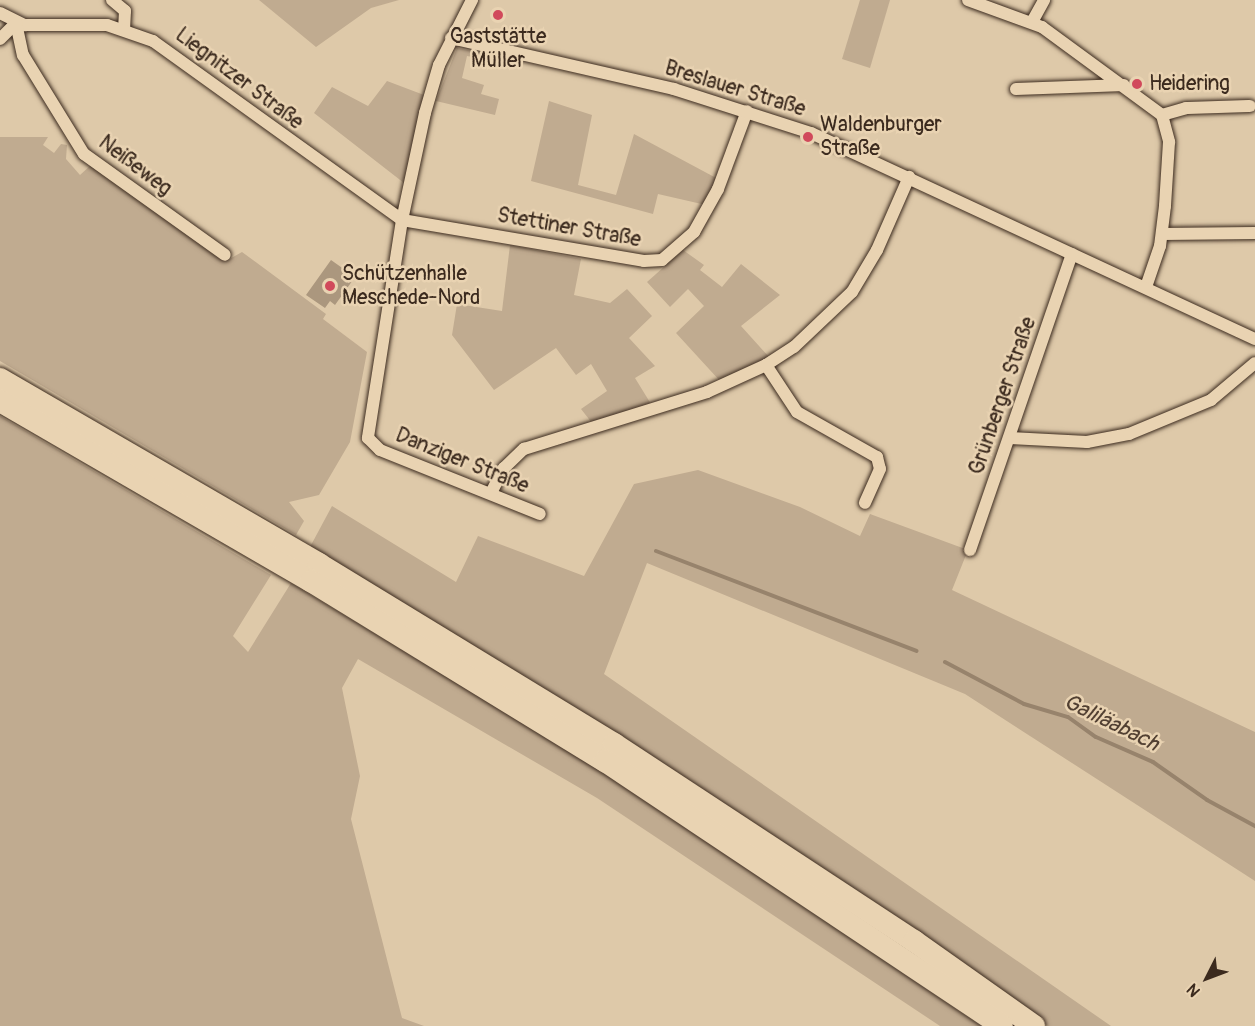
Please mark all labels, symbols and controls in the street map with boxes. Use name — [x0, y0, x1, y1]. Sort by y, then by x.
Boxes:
marker: Gaststätte Müller — [491, 8, 505, 22]
street label: Liegnitzer Straße — [170, 23, 308, 135]
place label: Gaststätte Müller — [450, 24, 546, 74]
street label: Breslauer Straße — [662, 56, 808, 122]
place label: Heidering — [1149, 71, 1230, 97]
marker: Heidering — [1130, 77, 1144, 91]
place label: Waldenburger Straße — [820, 112, 942, 162]
street label: Neißeweg — [93, 130, 177, 202]
marker: Waldenburger Straße — [801, 130, 815, 144]
street label: Stettiner Straße — [495, 203, 643, 253]
place label: Schützenhalle Meschede-Nord — [342, 261, 480, 311]
marker: Schützenhalle Meschede-Nord — [323, 279, 337, 293]
street label: Grünberger Straße — [964, 314, 1042, 478]
street label: Danziger Straße — [392, 423, 532, 499]
water label: Galiläabach — [1059, 689, 1163, 757]
north arrow — [1177, 948, 1237, 1008]
text: N — [1183, 979, 1205, 1001]

